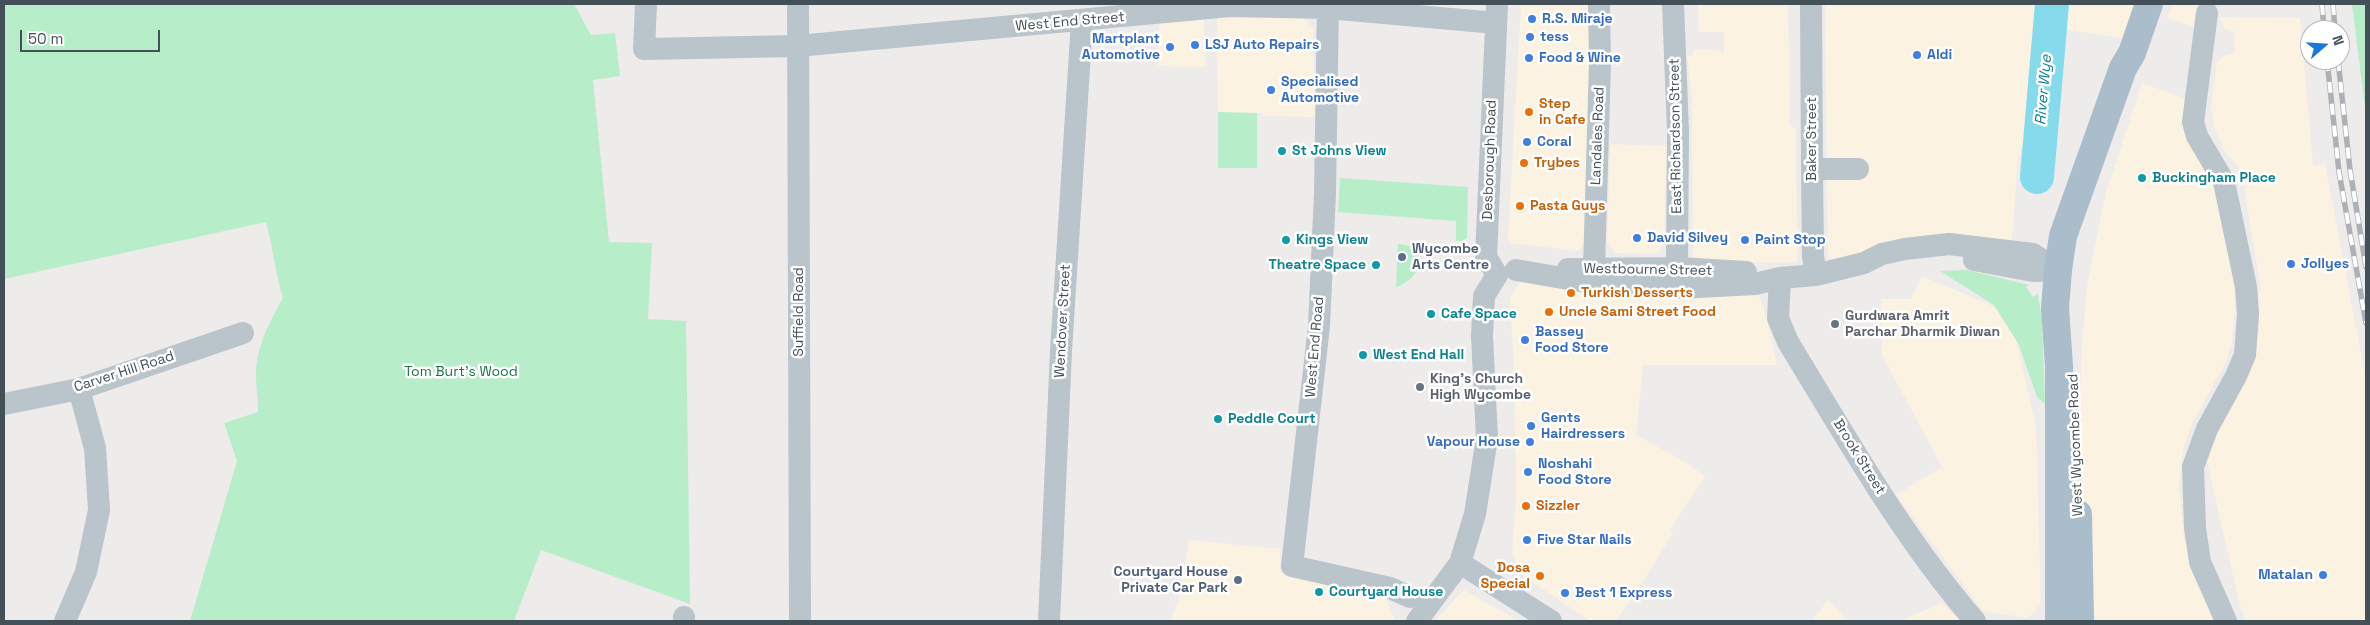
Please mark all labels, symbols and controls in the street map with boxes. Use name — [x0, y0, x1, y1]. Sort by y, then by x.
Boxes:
street label: West End Street — [1015, 9, 1125, 35]
place label: R.S. Miraje — [1542, 11, 1613, 27]
marker: R.S. Miraje — [1526, 13, 1538, 25]
scale bar — [22, 20, 162, 52]
north arrow — [2300, 20, 2350, 70]
text: 50 m — [28, 29, 63, 48]
place label: tess — [1540, 29, 1569, 45]
place label: Martplant Automotive — [1082, 31, 1160, 64]
marker: tess — [1524, 31, 1536, 43]
text: N — [2328, 33, 2348, 48]
place label: LSJ Auto Repairs — [1205, 37, 1319, 53]
marker: LSJ Auto Repairs — [1189, 39, 1201, 51]
marker: Martplant Automotive — [1164, 41, 1176, 53]
place label: Aldi — [1927, 47, 1952, 63]
marker: Aldi — [1911, 49, 1923, 61]
place label: Food & Wine — [1539, 50, 1621, 66]
marker: Food & Wine — [1523, 52, 1535, 64]
water label: River Wye — [2032, 54, 2056, 126]
street label: East Richardson Street — [1666, 58, 1686, 214]
place label: Specialised Automotive — [1281, 74, 1359, 106]
marker: Specialised Automotive — [1265, 84, 1277, 96]
street label: Landales Road — [1588, 87, 1608, 185]
place label: Step in Cafe — [1539, 96, 1585, 128]
street label: Baker Street — [1804, 97, 1820, 181]
street label: Desborough Road — [1480, 100, 1500, 220]
marker: Step in Cafe — [1523, 106, 1535, 118]
place label: Coral — [1537, 134, 1572, 150]
marker: Coral — [1521, 136, 1533, 148]
place label: St Johns View — [1292, 143, 1387, 159]
marker: St Johns View — [1276, 145, 1288, 157]
place label: Trybes — [1534, 155, 1580, 171]
marker: Trybes — [1518, 157, 1530, 169]
place label: Buckingham Place — [2152, 170, 2276, 186]
marker: Buckingham Place — [2136, 172, 2148, 184]
place label: Pasta Guys — [1530, 198, 1605, 214]
marker: Pasta Guys — [1514, 200, 1526, 212]
place label: David Silvey — [1647, 230, 1728, 246]
place label: Kings View — [1296, 232, 1368, 248]
marker: David Silvey — [1631, 232, 1643, 244]
place label: Paint Stop — [1755, 232, 1826, 248]
marker: Kings View — [1280, 234, 1292, 246]
marker: Paint Stop — [1739, 234, 1751, 246]
place label: Wycombe Arts Centre — [1412, 241, 1489, 274]
marker: Wycombe Arts Centre — [1396, 251, 1408, 263]
place label: Jollyes — [2301, 256, 2349, 272]
place label: Theatre Space — [1269, 257, 1366, 273]
marker: Jollyes — [2285, 258, 2297, 270]
marker: Theatre Space — [1370, 259, 1382, 271]
street label: Westbourne Street — [1583, 260, 1713, 280]
street label: Wendover Street — [1052, 264, 1074, 378]
street label: Suffield Road — [791, 267, 807, 357]
place label: Turkish Desserts — [1581, 285, 1693, 301]
marker: Turkish Desserts — [1565, 287, 1577, 299]
street label: West End Road — [1302, 296, 1328, 398]
place label: Uncle Sami Street Food — [1559, 304, 1716, 320]
place label: Cafe Space — [1441, 306, 1517, 322]
marker: Uncle Sami Street Food — [1543, 306, 1555, 318]
marker: Cafe Space — [1425, 308, 1437, 320]
place label: Gurdwara Amrit Parchar Dharmik Diwan — [1845, 308, 2000, 341]
marker: Gurdwara Amrit Parchar Dharmik Diwan — [1829, 318, 1841, 330]
place label: Bassey Food Store — [1535, 324, 1609, 357]
marker: Bassey Food Store — [1519, 334, 1531, 346]
place label: West End Hall — [1373, 347, 1464, 363]
street label: Carver Hill Road — [72, 348, 176, 396]
marker: West End Hall — [1357, 349, 1369, 361]
park label: Tom Burt's Wood — [404, 364, 518, 380]
place label: King's Church High Wycombe — [1430, 371, 1531, 404]
street label: West Wycombe Road — [2065, 373, 2087, 517]
marker: King's Church High Wycombe — [1414, 381, 1426, 393]
place label: Gents Hairdressers — [1541, 410, 1625, 442]
place label: Peddle Court — [1228, 411, 1316, 427]
marker: Peddle Court — [1212, 413, 1224, 425]
street label: Brook Street — [1829, 416, 1889, 498]
marker: Gents Hairdressers — [1525, 420, 1537, 432]
place label: Vapour House — [1427, 434, 1520, 450]
marker: Vapour House — [1524, 436, 1536, 448]
place label: Noshahi Food Store — [1538, 456, 1612, 488]
marker: Noshahi Food Store — [1522, 466, 1534, 478]
place label: Sizzler — [1536, 498, 1580, 514]
marker: Sizzler — [1520, 500, 1532, 512]
place label: Five Star Nails — [1537, 532, 1632, 548]
marker: Five Star Nails — [1521, 534, 1533, 546]
place label: Dosa Special — [1481, 560, 1530, 592]
place label: Courtyard House Private Car Park — [1114, 564, 1228, 596]
place label: Matalan — [2258, 567, 2313, 583]
marker: Matalan — [2317, 569, 2329, 581]
marker: Dosa Special — [1534, 570, 1546, 582]
marker: Courtyard House Private Car Park — [1232, 574, 1244, 586]
place label: Courtyard House — [1329, 584, 1443, 600]
place label: Best 1 Express — [1575, 585, 1672, 601]
marker: Courtyard House — [1313, 586, 1325, 598]
marker: Best 1 Express — [1559, 587, 1571, 599]

